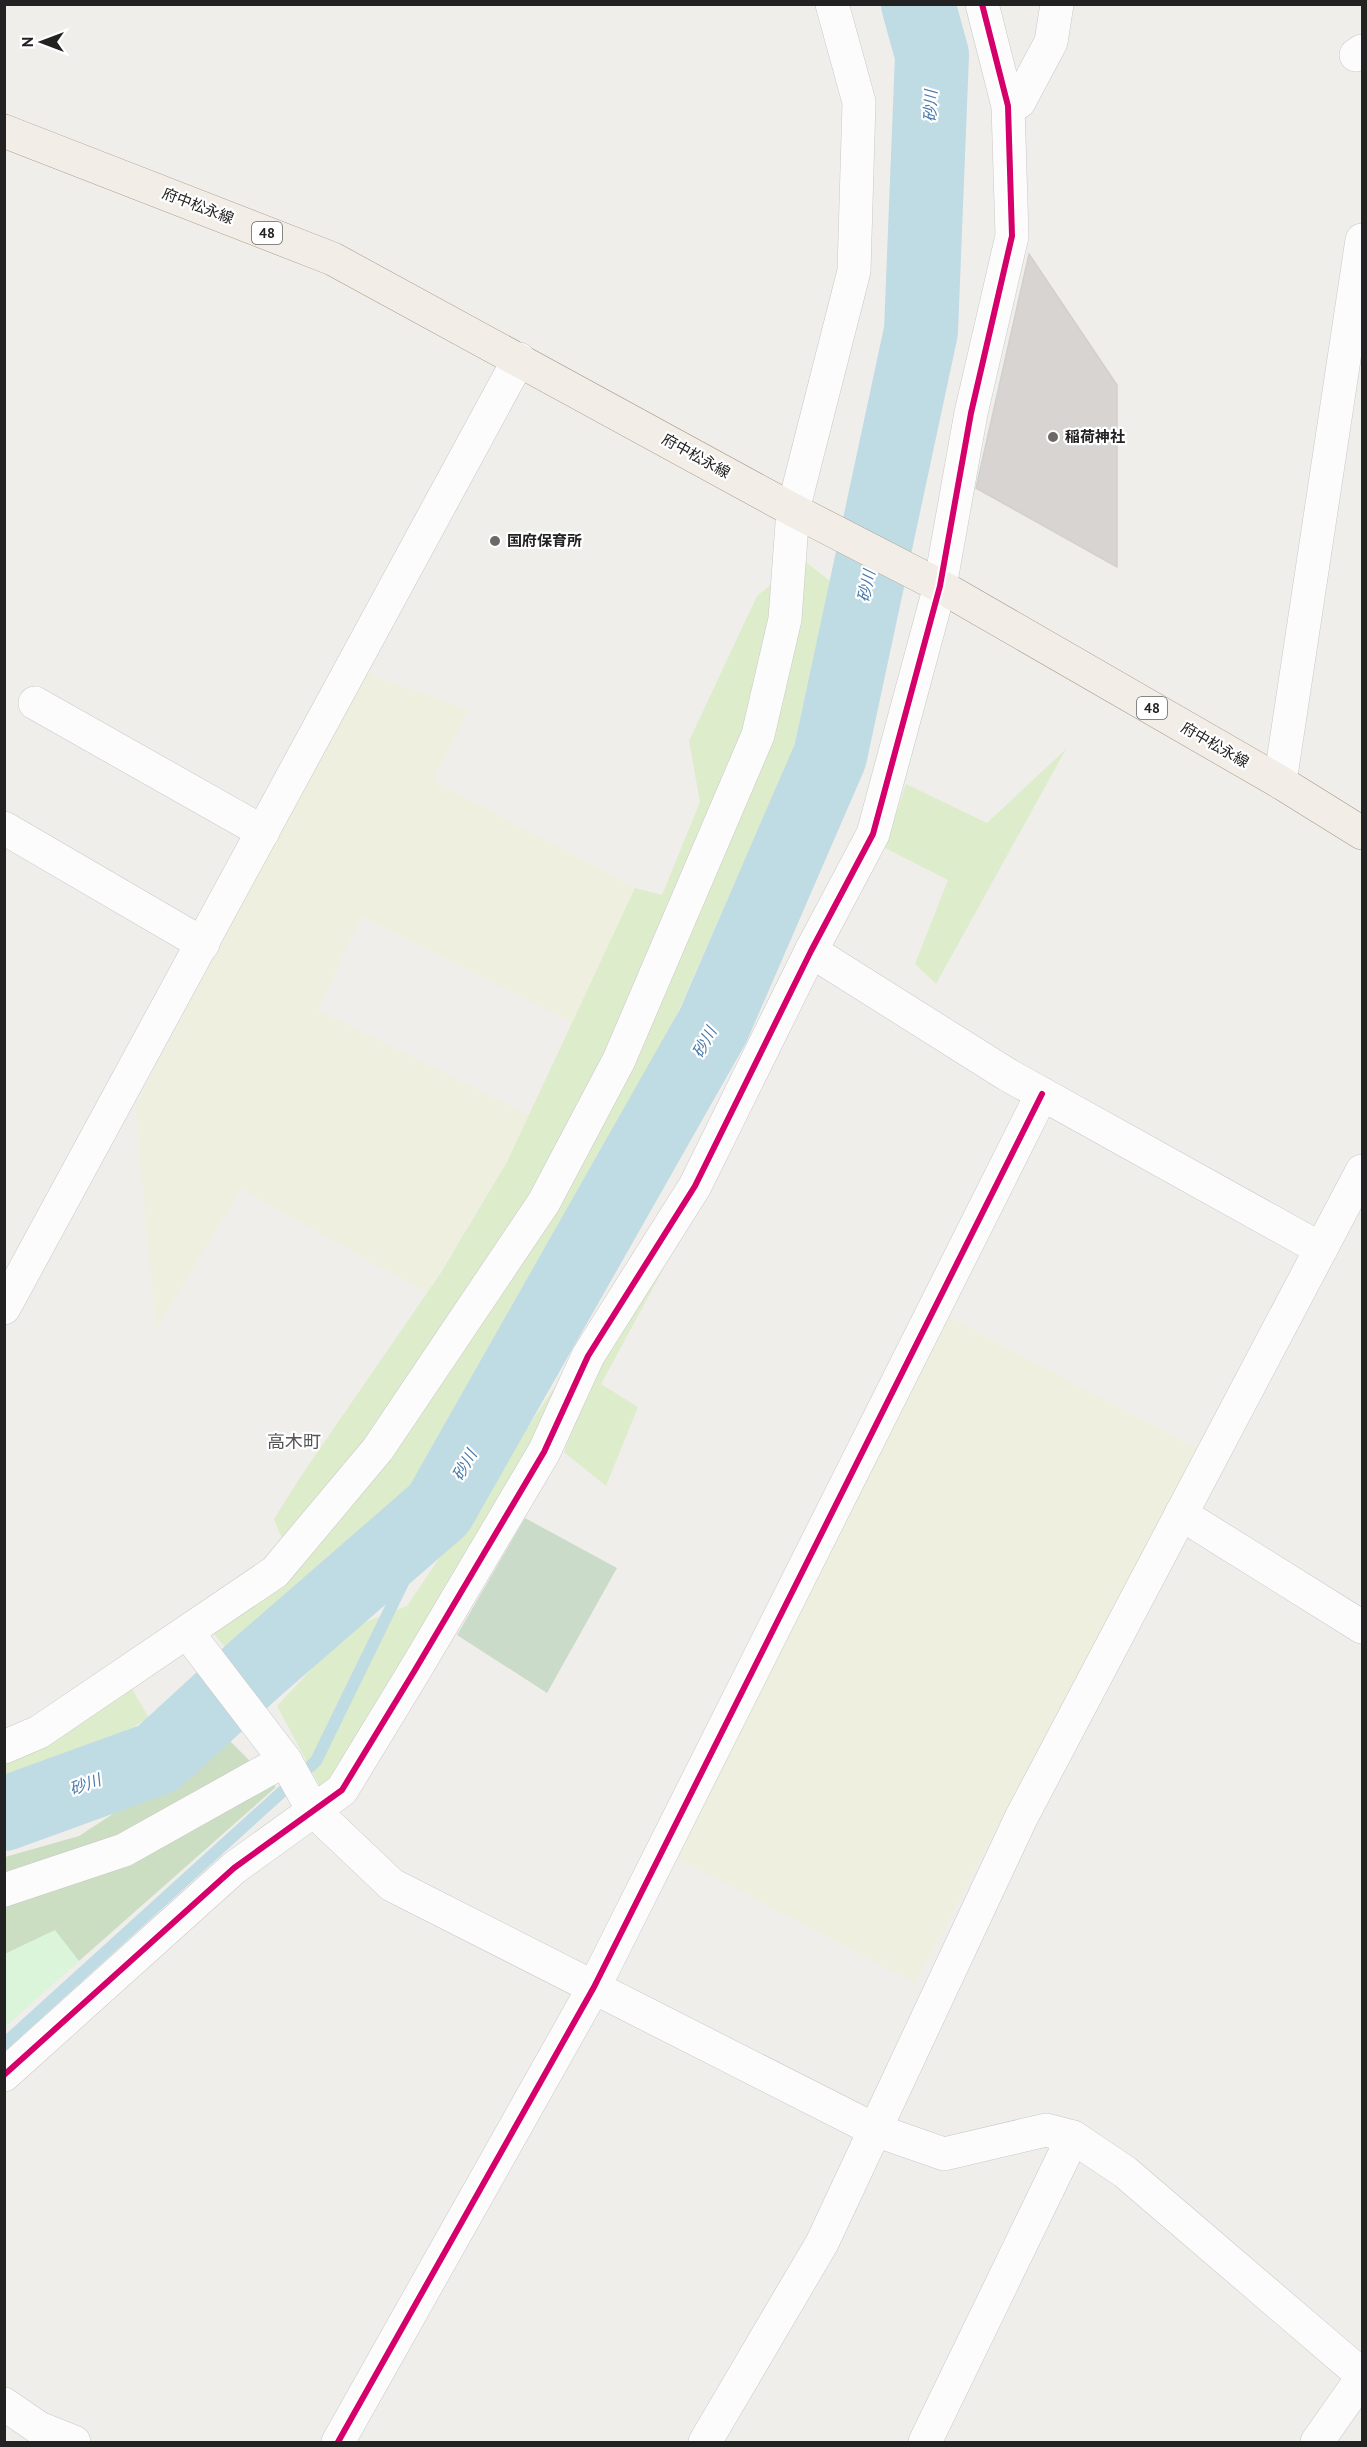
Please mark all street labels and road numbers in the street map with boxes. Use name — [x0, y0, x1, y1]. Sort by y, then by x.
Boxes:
street label: 府中松永線 — [160, 183, 237, 228]
road number: 48 — [252, 222, 282, 244]
street label: 府中松永線 — [659, 429, 734, 482]
road number: 48 — [1137, 697, 1167, 719]
street label: 府中松永線 — [1178, 718, 1252, 772]

